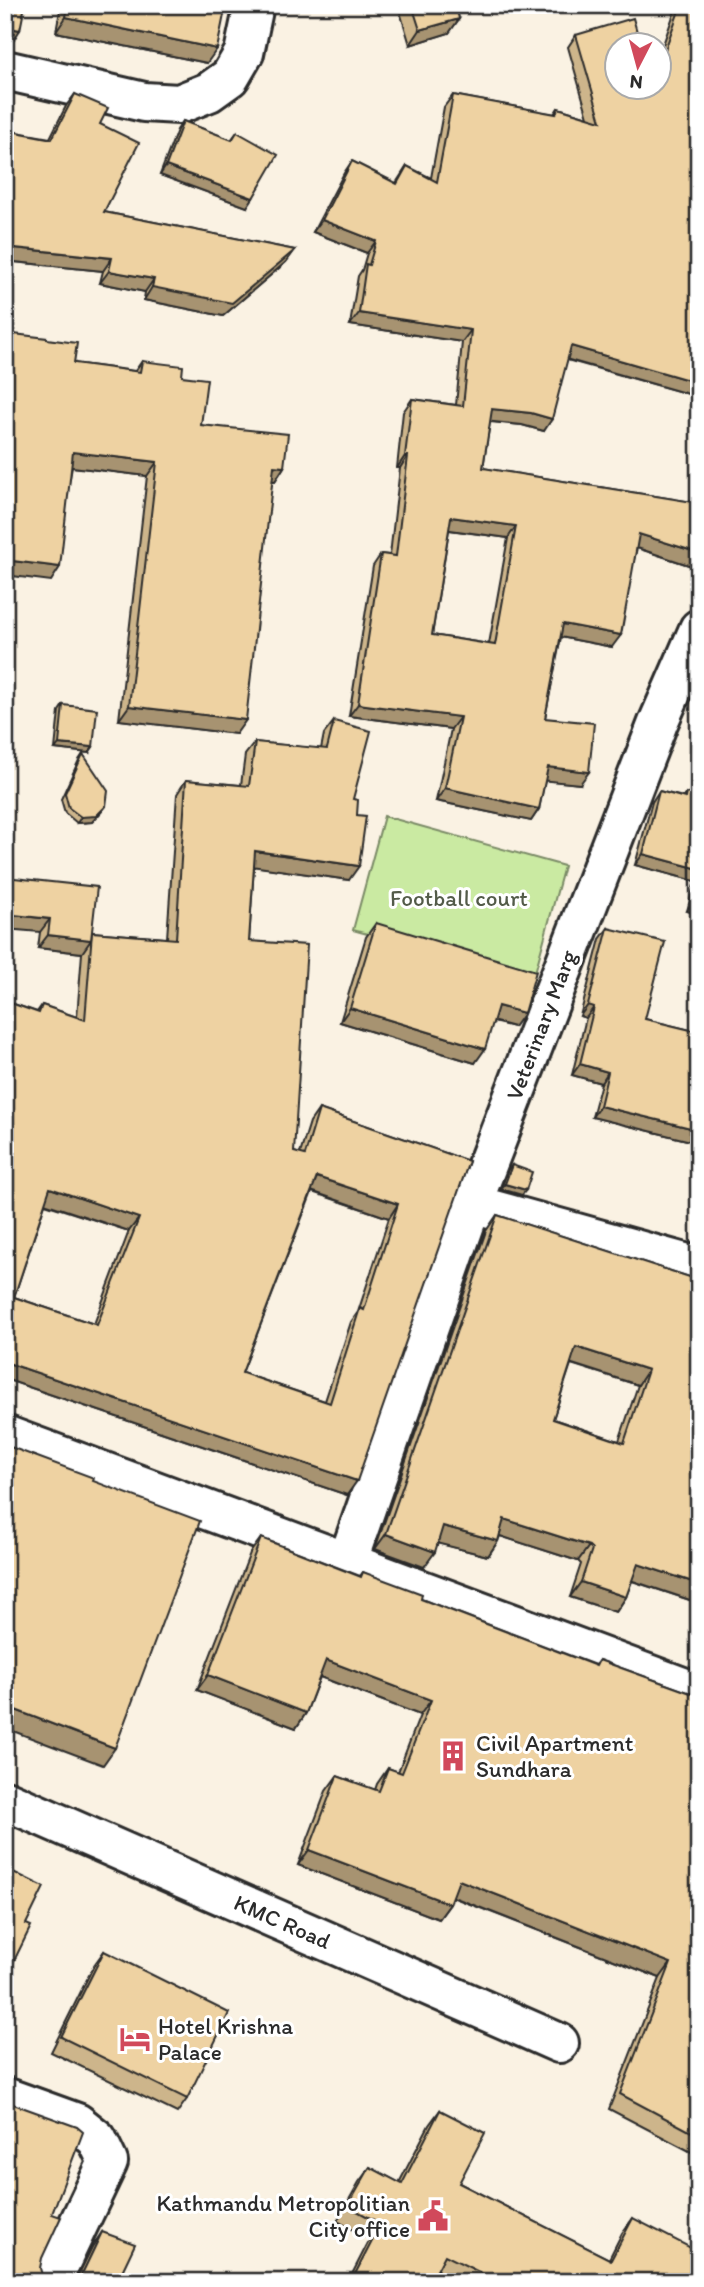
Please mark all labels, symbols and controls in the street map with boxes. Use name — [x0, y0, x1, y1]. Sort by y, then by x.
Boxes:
north arrow — [602, 32, 672, 102]
text: N — [629, 70, 644, 95]
park label: Football court — [390, 884, 528, 912]
street label: Veterinary Marg — [500, 946, 582, 1104]
place label: Civil Apartment Sundhara — [476, 1729, 634, 1783]
building icon: Civil Apartment Sundhara — [436, 1739, 470, 1773]
street label: KMC Road — [230, 1888, 335, 1955]
place label: Hotel Krishna Palace — [158, 2012, 293, 2066]
hotel icon: Hotel Krishna Palace — [118, 2022, 152, 2056]
place label: Kathmandu Metropolitian City office — [156, 2189, 410, 2243]
public building icon: Kathmandu Metropolitian City office — [416, 2199, 450, 2233]

